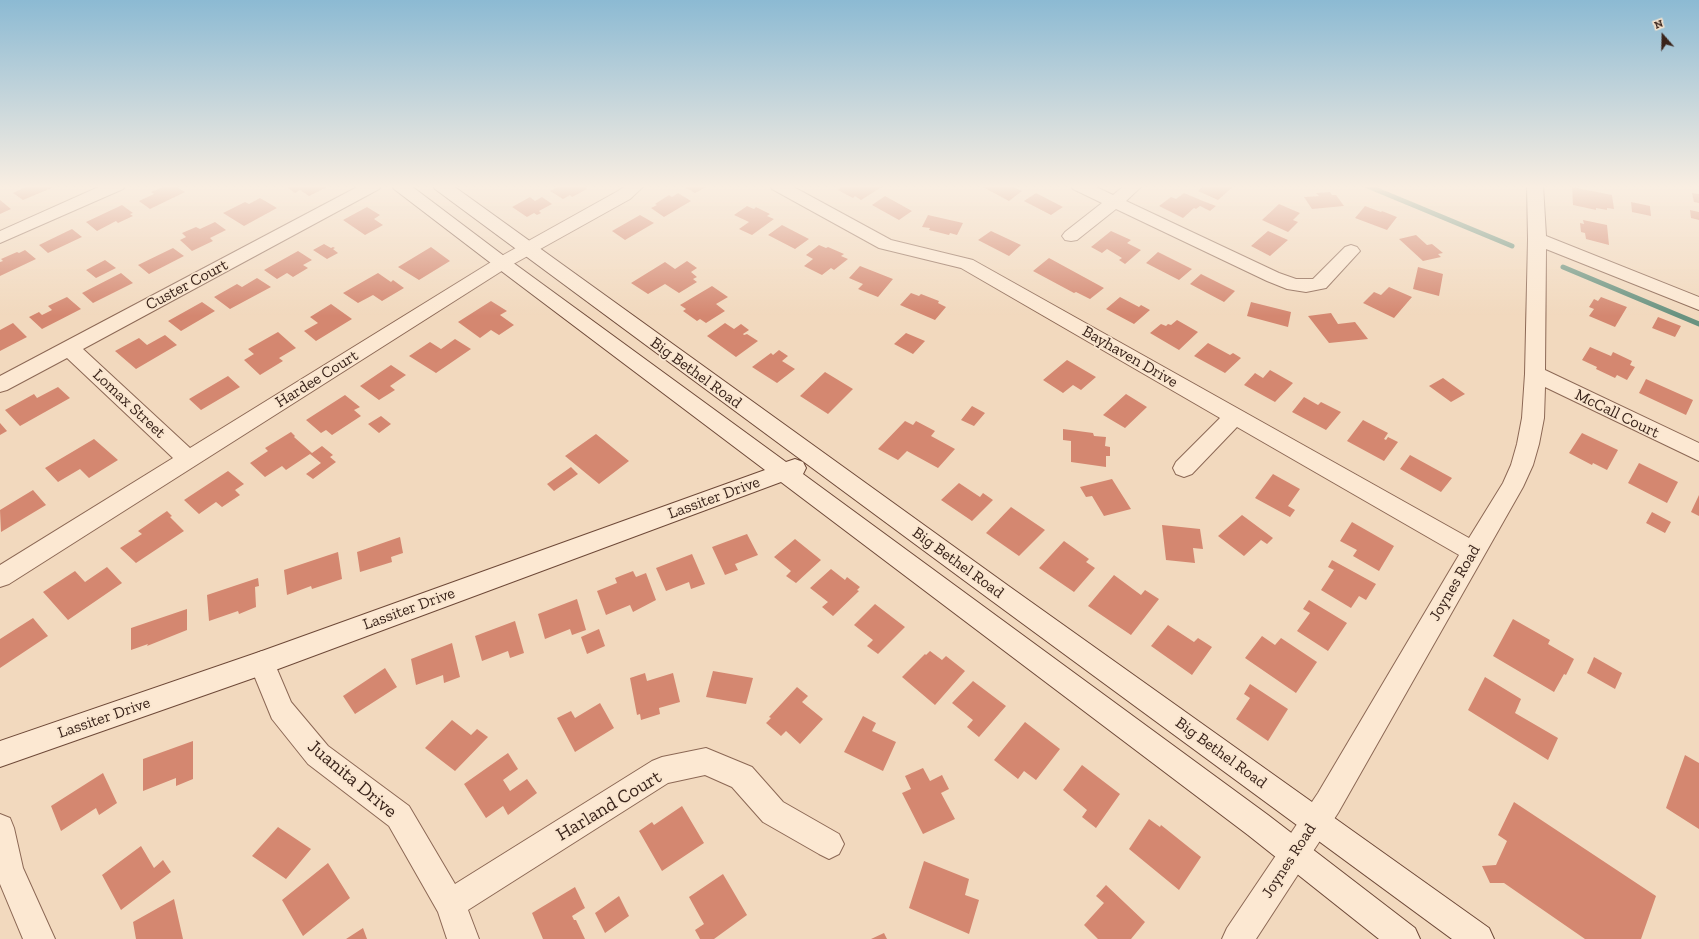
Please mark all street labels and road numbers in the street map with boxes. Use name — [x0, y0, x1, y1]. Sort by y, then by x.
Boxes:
street label: Custer Court — [143, 255, 231, 315]
street label: Bayhaven Drive — [1079, 322, 1181, 392]
street label: Big Bethel Road — [646, 333, 746, 413]
street label: Hardee Court — [272, 346, 362, 412]
street label: Lomax Street — [89, 365, 169, 443]
street label: McCall Court — [1572, 385, 1662, 443]
street label: Lassiter Drive — [665, 472, 763, 524]
street label: Big Bethel Road — [908, 523, 1008, 603]
street label: Joynes Road — [1425, 541, 1485, 625]
street label: Lassiter Drive — [360, 583, 458, 635]
street label: Lassiter Drive — [55, 693, 153, 743]
street label: Big Bethel Road — [1171, 713, 1271, 793]
street label: Juanita Drive — [303, 735, 401, 823]
street label: Harland Court — [552, 766, 666, 846]
street label: Joynes Road — [1258, 820, 1320, 902]

